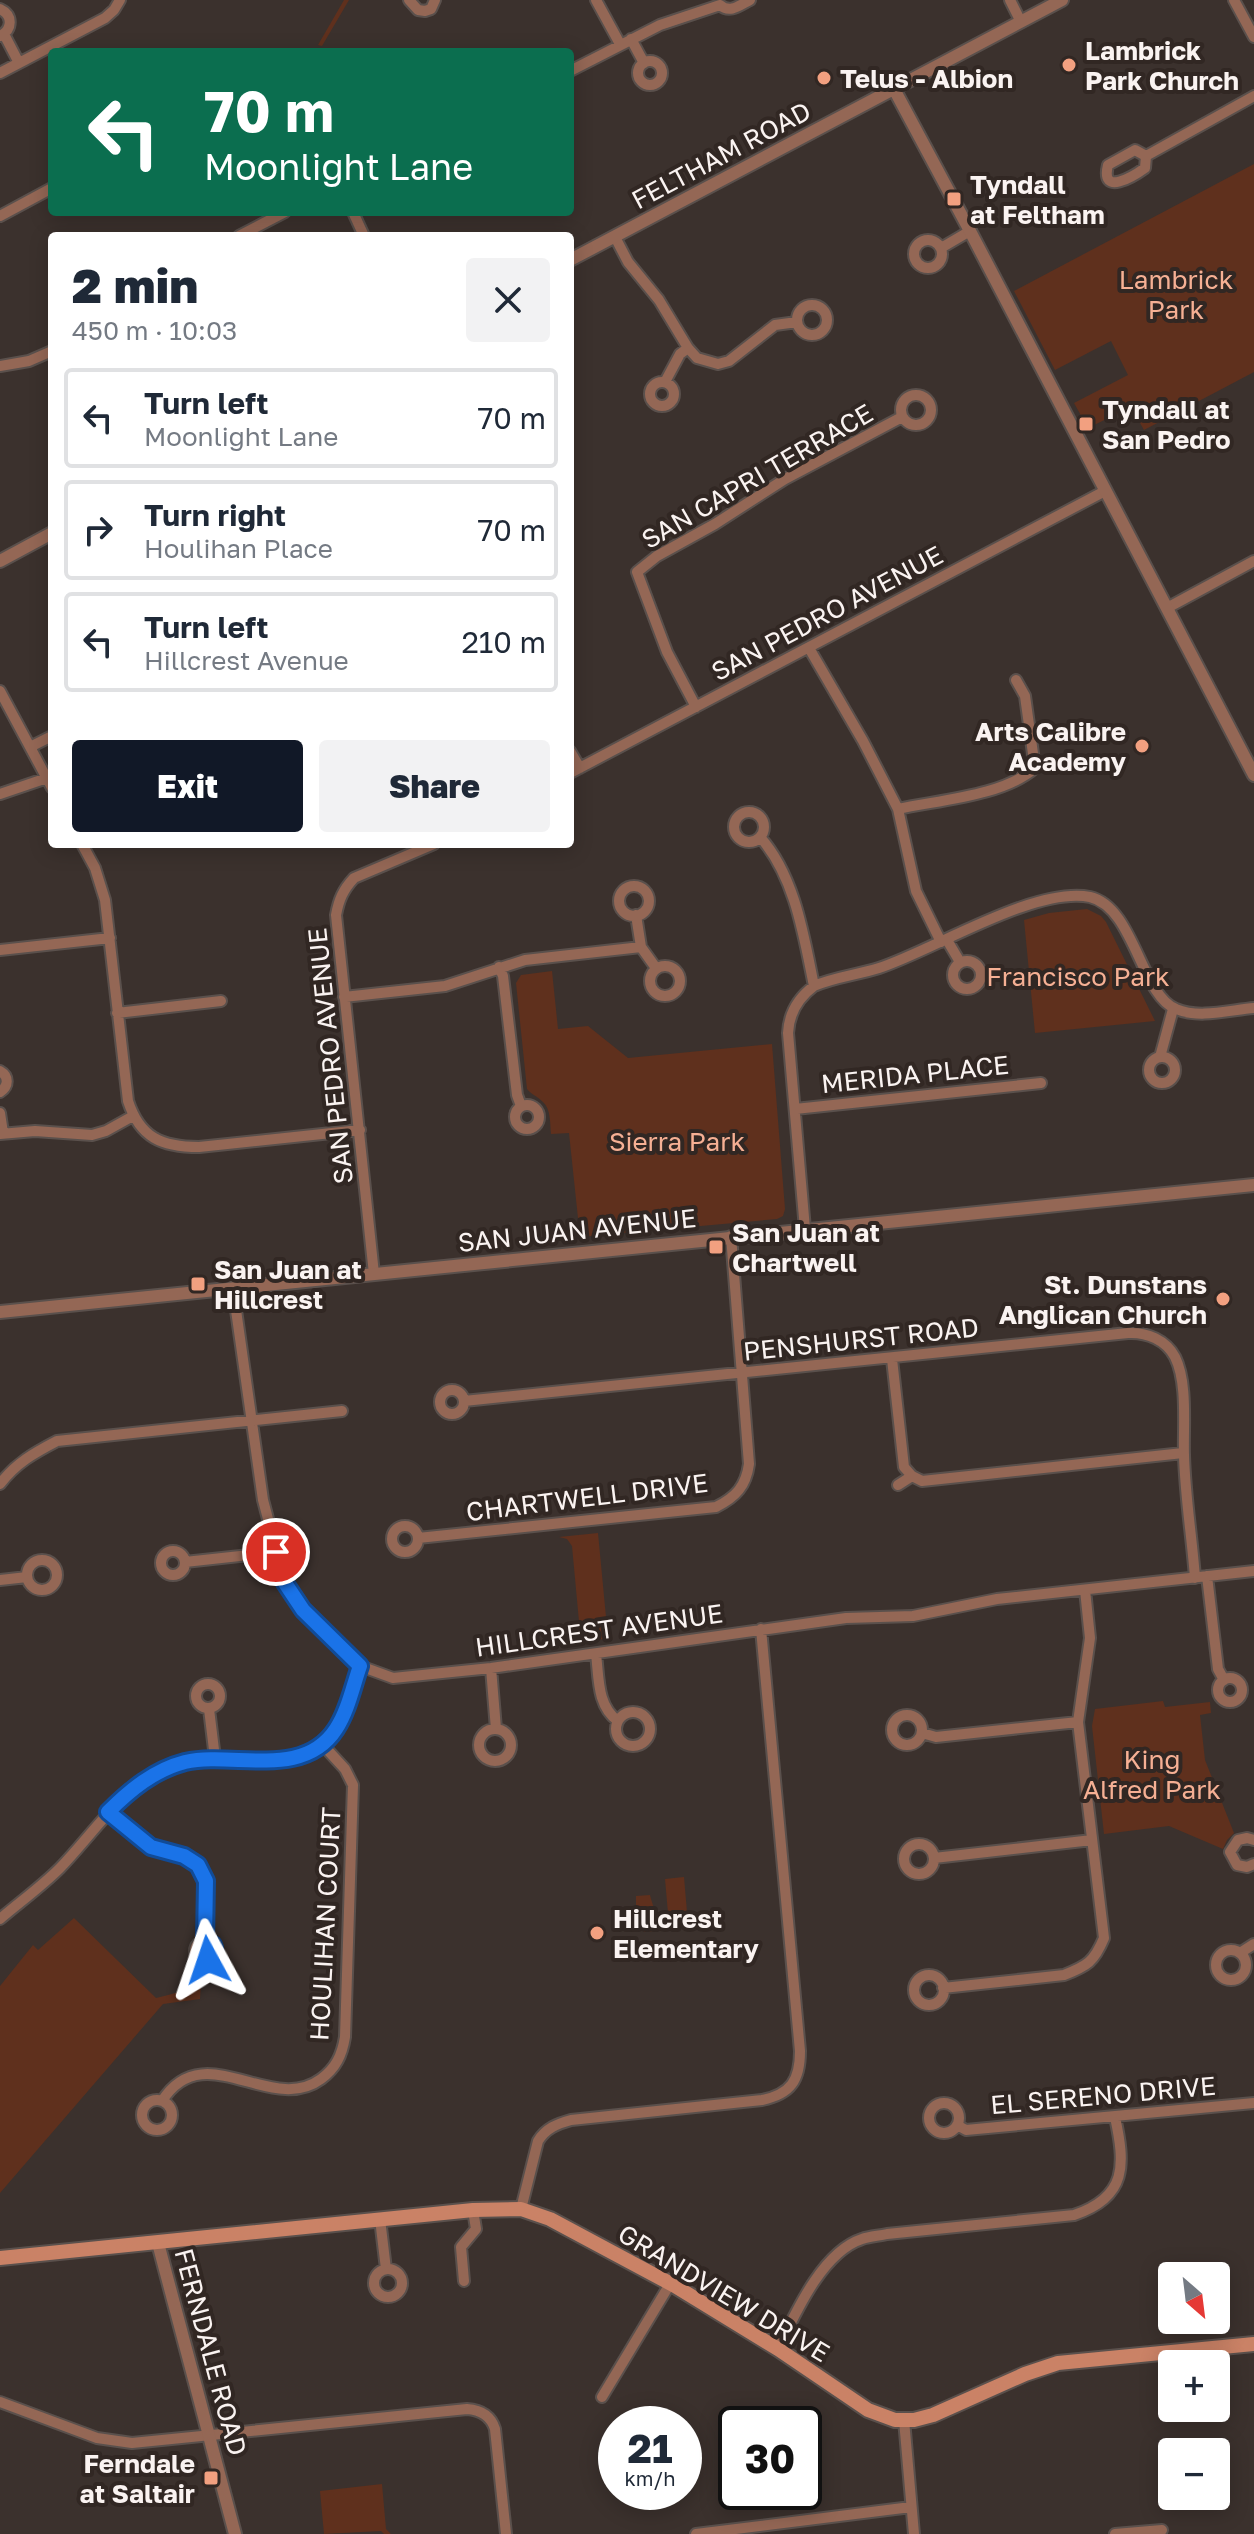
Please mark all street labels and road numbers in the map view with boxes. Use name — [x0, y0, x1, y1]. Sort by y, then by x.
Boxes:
street label: FELTHAM ROAD — [626, 95, 816, 215]
street label: SAN CAPRI TERRACE — [636, 397, 878, 555]
street label: SAN PEDRO AVENUE — [706, 539, 948, 687]
street label: SAN PEDRO AVENUE — [301, 926, 359, 1186]
street label: MERIDA PLACE — [820, 1049, 1010, 1099]
street label: SAN JUAN AVENUE — [456, 1202, 698, 1258]
street label: PENSHURST ROAD — [742, 1311, 980, 1367]
street label: CHARTWELL DRIVE — [464, 1467, 710, 1527]
street label: HILLCREST AVENUE — [473, 1597, 725, 1663]
street label: HOULIHAN COURT — [303, 1806, 347, 2042]
street label: EL SERENO DRIVE — [989, 2070, 1217, 2120]
street label: GRANDVIEW DRIVE — [613, 2218, 835, 2368]
street label: FERNDALE ROAD — [168, 2245, 254, 2459]

